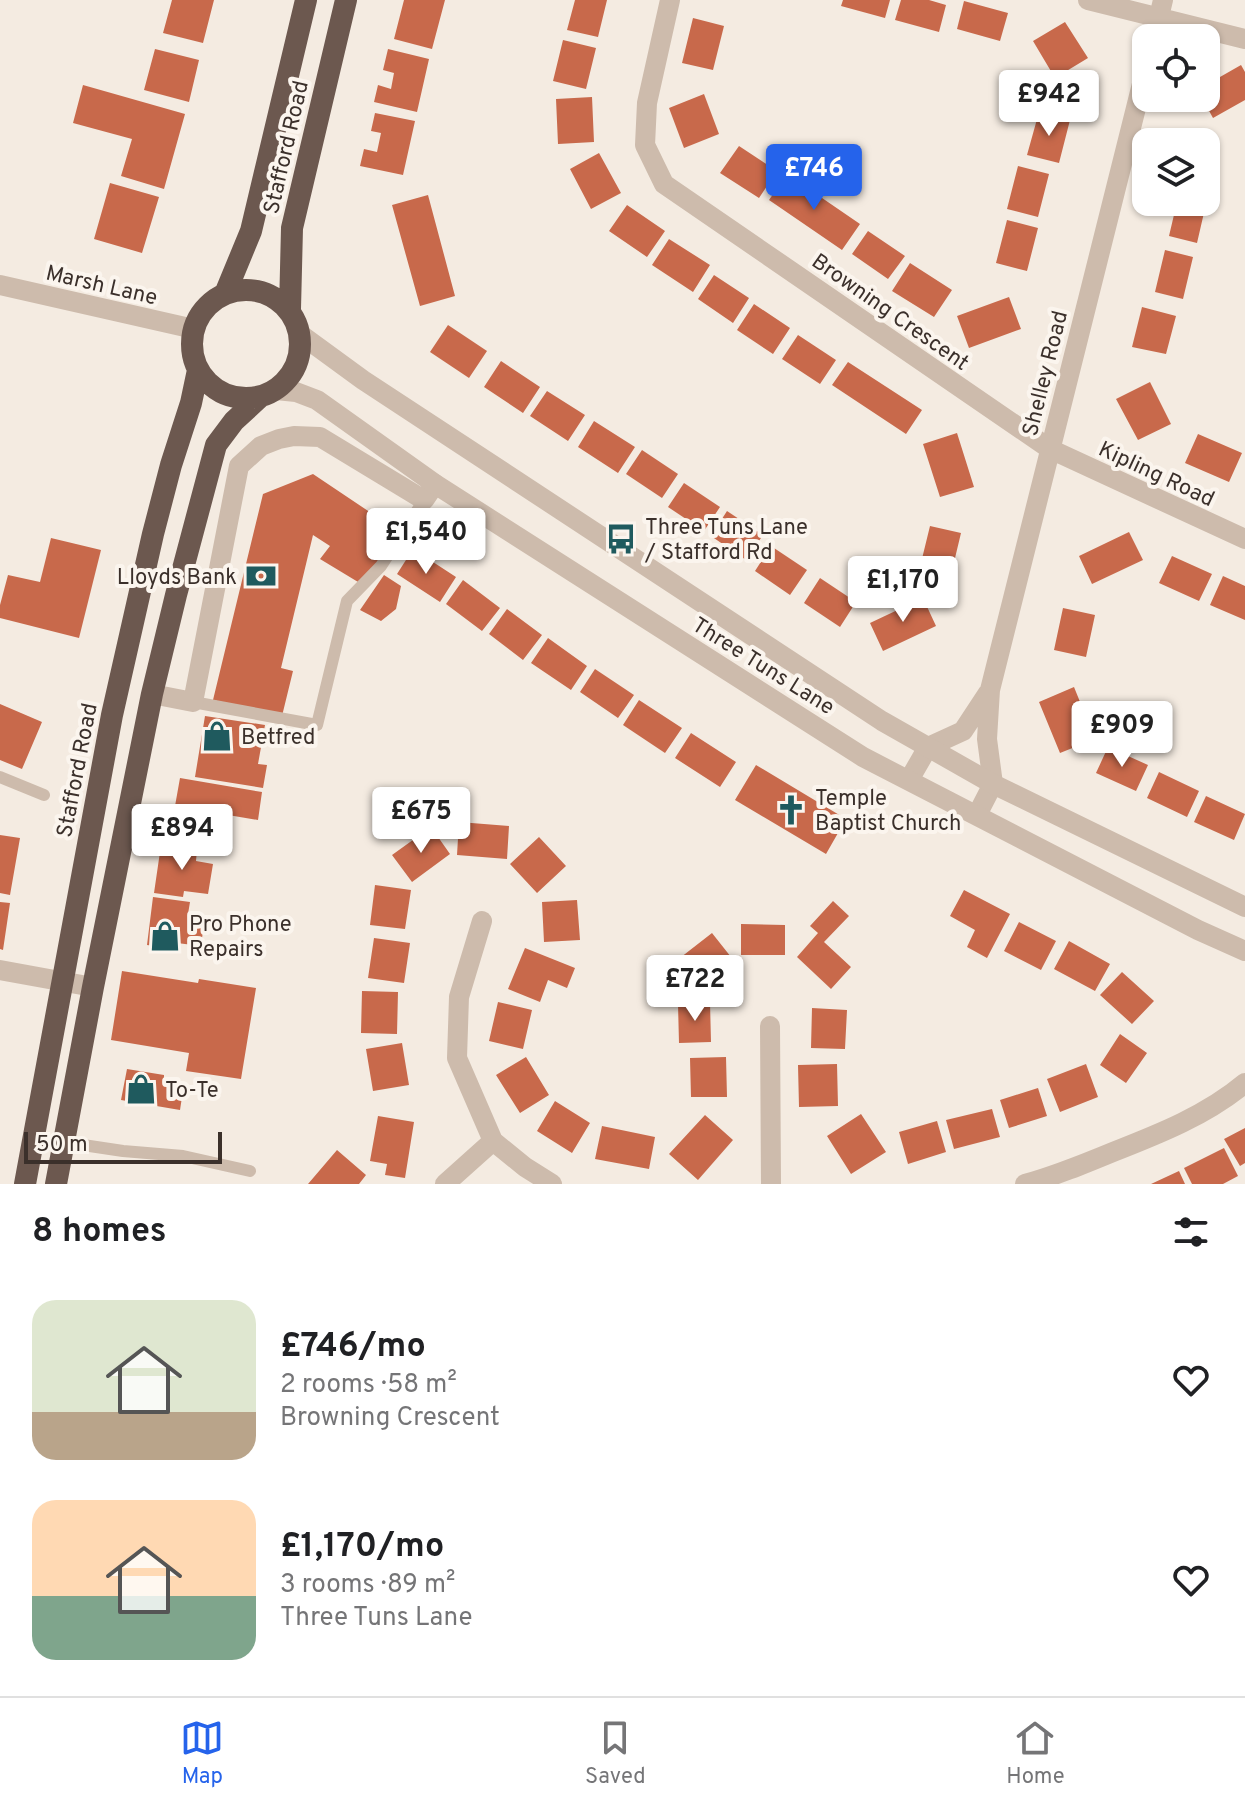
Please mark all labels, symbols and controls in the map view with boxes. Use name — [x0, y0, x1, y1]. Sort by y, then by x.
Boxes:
map controls — [1132, 24, 1220, 216]
button: locate — [1132, 24, 1220, 112]
pin: £942 — [1002, 70, 1096, 138]
street label: Stafford Road — [259, 78, 316, 217]
text: £942 — [1017, 79, 1081, 112]
button: layers — [1132, 128, 1220, 216]
pin: £746 — [767, 144, 861, 212]
text: £746 — [784, 153, 844, 186]
street label: Browning Crescent — [806, 249, 974, 377]
street label: Marsh Lane — [43, 260, 160, 312]
street label: Shelley Road — [1018, 308, 1075, 439]
street label: Kipling Road — [1094, 437, 1218, 514]
pin: £1,540 — [361, 508, 491, 576]
place label: Three Tuns Lane / Stafford Rd — [644, 515, 808, 567]
text: £1,540 — [384, 517, 468, 550]
bus stop icon: Three Tuns Lane / Stafford Rd — [604, 522, 638, 556]
pin: £1,170 — [838, 556, 968, 624]
bank icon: Lloyds Bank — [244, 559, 278, 593]
place label: Lloyds Bank — [117, 565, 237, 592]
text: £1,170 — [866, 565, 940, 598]
street label: Three Tuns Lane — [686, 612, 839, 722]
street label: Stafford Road — [52, 701, 105, 840]
pin: £909 — [1075, 701, 1169, 769]
text: £909 — [1090, 710, 1154, 743]
shop icon: Betfred — [200, 719, 234, 753]
place label: Betfred — [241, 725, 315, 752]
place label: Temple Baptist Church — [815, 786, 961, 838]
pin: £675 — [374, 787, 468, 855]
church icon: Temple Baptist Church — [774, 793, 808, 827]
text: £675 — [390, 796, 452, 829]
pin: £894 — [135, 804, 229, 872]
text: £894 — [150, 813, 214, 846]
place label: Pro Phone Repairs — [189, 912, 292, 964]
shop icon: Pro Phone Repairs — [148, 919, 182, 953]
pin: £722 — [648, 955, 742, 1023]
text: £722 — [664, 964, 726, 997]
shop icon: To-Te — [124, 1072, 158, 1106]
place label: To-Te — [165, 1078, 219, 1105]
scale bar — [24, 1128, 222, 1164]
text: 50 m — [36, 1132, 88, 1159]
icon: filters — [1169, 1210, 1213, 1254]
text: 8 homes — [32, 1211, 166, 1254]
text: £746/mo — [280, 1326, 426, 1369]
icon: home — [96, 1332, 192, 1428]
icon: heart — [1169, 1358, 1213, 1402]
text: 2 rooms · 58 m² — [280, 1369, 457, 1402]
text: Browning Crescent — [280, 1402, 500, 1435]
text: £1,170/mo — [280, 1526, 444, 1569]
icon: home — [96, 1532, 192, 1628]
icon: heart — [1169, 1558, 1213, 1602]
text: 3 rooms · 89 m² — [280, 1569, 455, 1602]
text: Three Tuns Lane — [280, 1602, 473, 1635]
tab: Map — [180, 1716, 224, 1791]
tab: Saved — [585, 1716, 646, 1791]
tab: Home — [1006, 1716, 1065, 1791]

